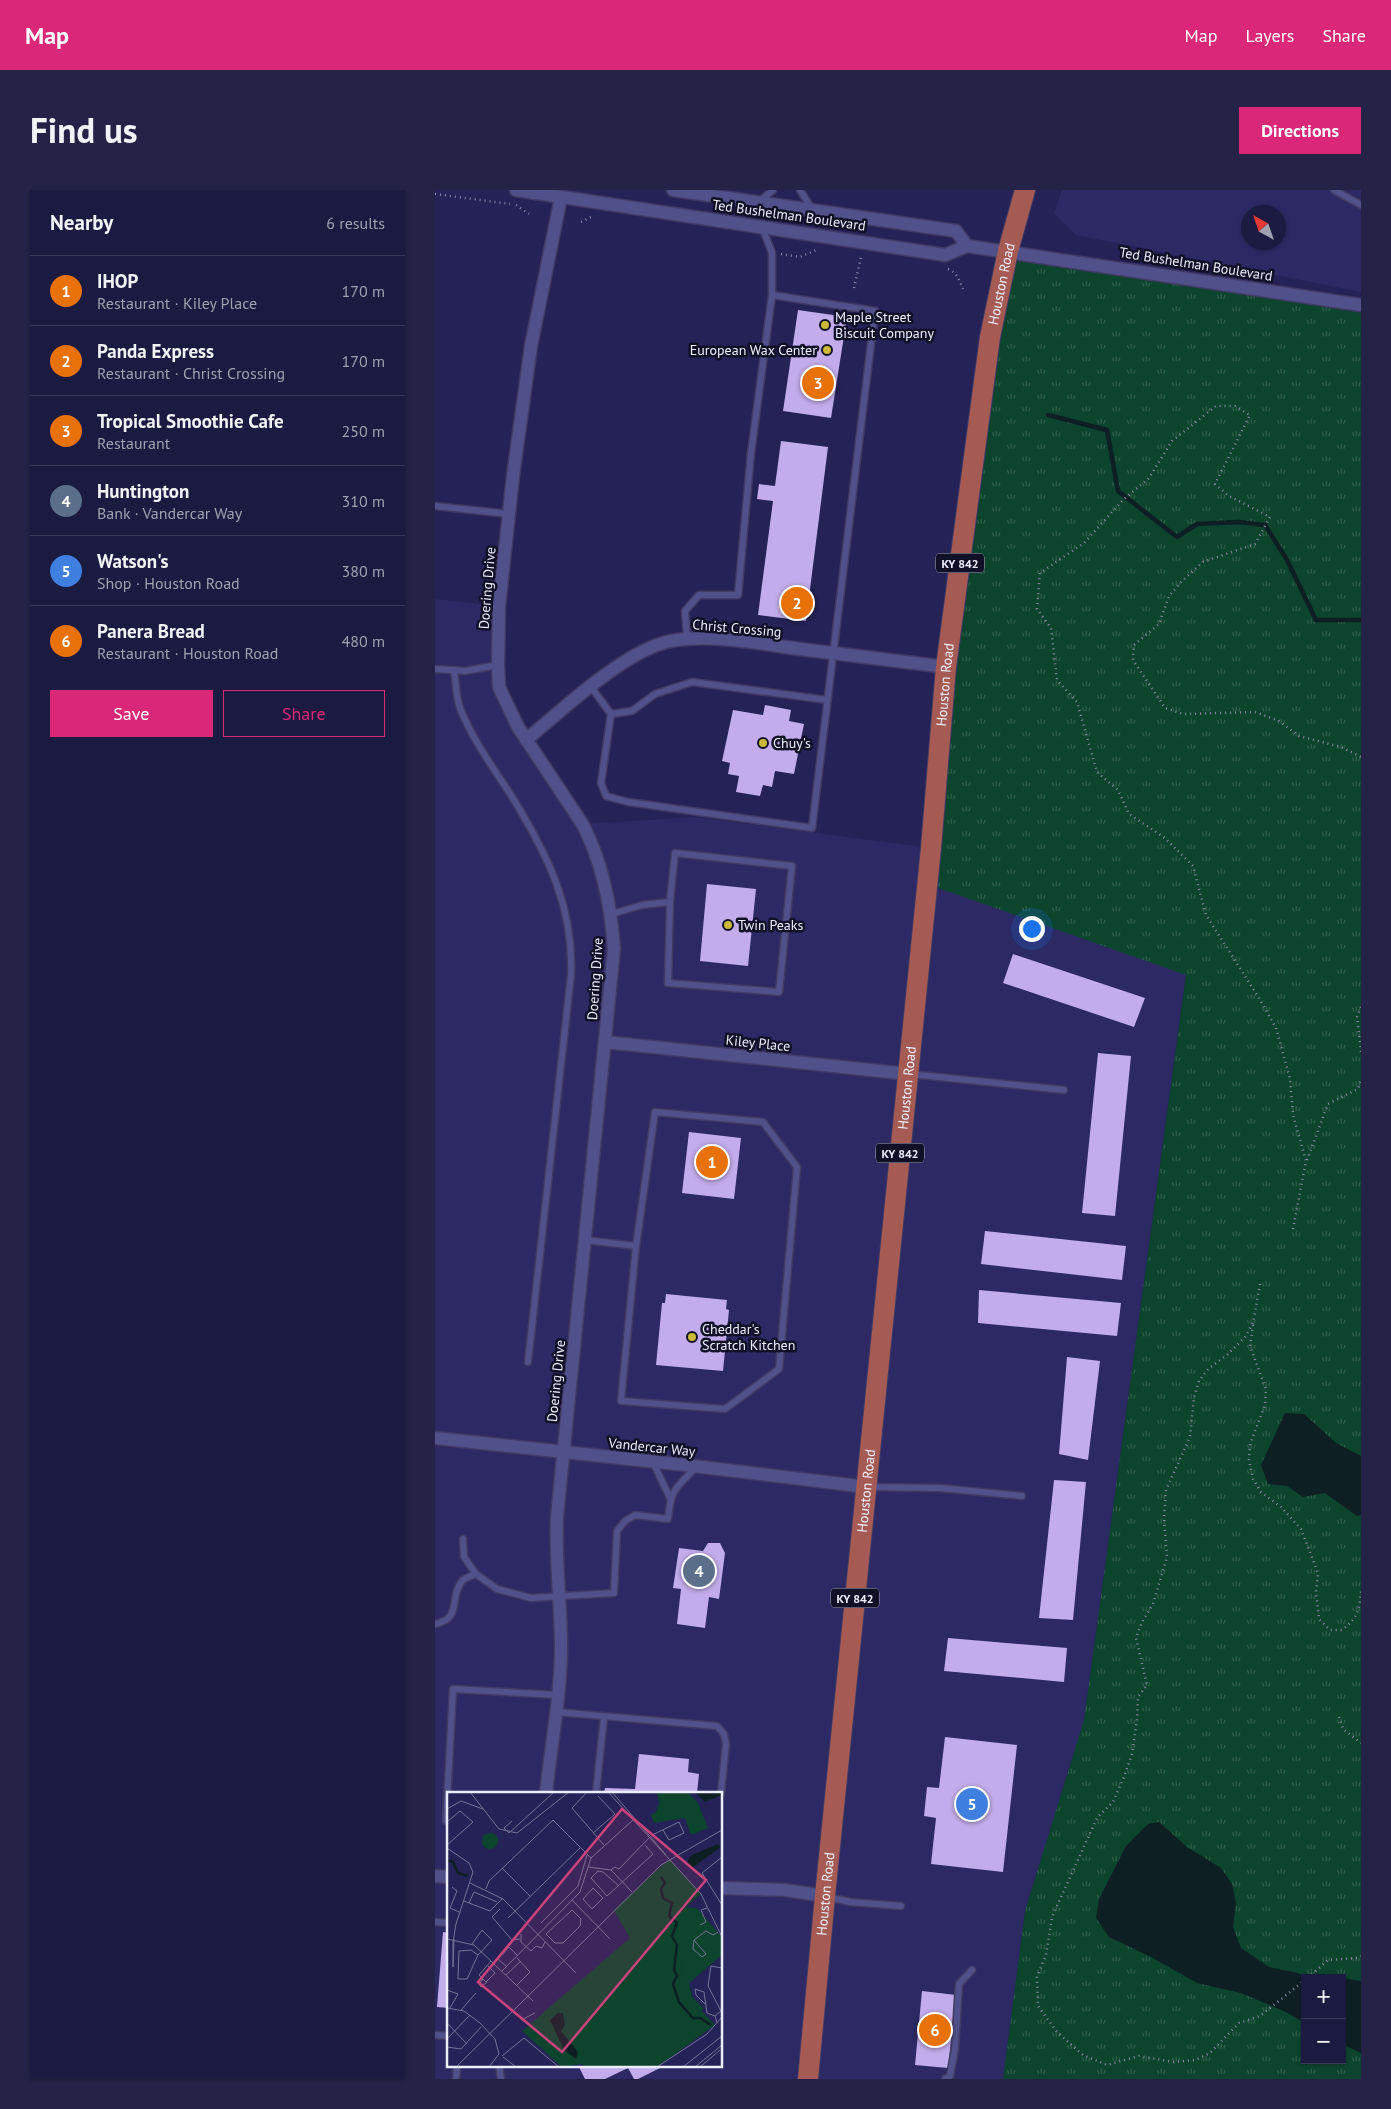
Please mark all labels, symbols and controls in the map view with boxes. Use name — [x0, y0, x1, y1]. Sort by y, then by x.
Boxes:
text: Map — [25, 20, 69, 51]
text: Map — [1185, 24, 1217, 47]
text: Layers — [1245, 24, 1294, 47]
text: Share — [1322, 24, 1366, 47]
text: Find us — [30, 107, 138, 153]
button: Directions — [1239, 107, 1361, 154]
street label: Ted Bushelman Boulevard — [711, 195, 867, 235]
north arrow — [1241, 205, 1286, 250]
text: Nearby — [50, 209, 113, 236]
text: 6 results — [326, 213, 385, 233]
street label: Houston Road — [984, 241, 1019, 327]
street label: Ted Bushelman Boulevard — [1118, 243, 1274, 285]
text: IHOP — [97, 269, 138, 293]
text: 1 — [61, 281, 71, 301]
text: 170 m — [342, 281, 385, 301]
text: Restaurant · Kiley Place — [97, 293, 257, 313]
place label: Maple Street Biscuit Company — [835, 308, 934, 342]
marker: Maple Street Biscuit Company — [819, 319, 831, 331]
text: Panda Express — [97, 339, 214, 363]
place label: European Wax Center — [690, 341, 817, 359]
marker: European Wax Center — [821, 344, 833, 356]
text: 2 — [61, 351, 71, 371]
text: 170 m — [342, 351, 385, 371]
text: Restaurant · Christ Crossing — [97, 363, 285, 383]
pin: 3 — [802, 364, 834, 402]
text: Tropical Smoothie Cafe — [97, 409, 284, 433]
text: 3 — [61, 421, 71, 441]
text: 250 m — [342, 421, 385, 441]
text: Restaurant — [97, 433, 170, 453]
text: Huntington — [97, 479, 189, 503]
text: 4 — [61, 491, 71, 511]
text: 310 m — [342, 491, 385, 511]
text: Bank · Vandercar Way — [97, 503, 242, 523]
street label: Doering Drive — [474, 546, 500, 630]
text: Watson's — [97, 549, 169, 573]
road number: KY 842 — [936, 553, 984, 572]
text: 5 — [61, 561, 71, 581]
text: 380 m — [342, 561, 385, 581]
text: Shop · Houston Road — [97, 573, 240, 593]
pin: 2 — [781, 584, 813, 622]
street label: Christ Crossing — [692, 615, 782, 641]
text: Panera Bread — [97, 619, 205, 643]
text: 6 — [61, 631, 71, 651]
text: 480 m — [342, 631, 385, 651]
street label: Houston Road — [932, 642, 958, 727]
text: Restaurant · Houston Road — [97, 643, 278, 663]
button: Save — [50, 690, 213, 737]
button: Share — [223, 690, 385, 737]
place label: Chuy's — [773, 734, 811, 752]
marker: Chuy's — [757, 737, 769, 749]
place label: Twin Peaks — [738, 916, 803, 934]
your location — [1019, 916, 1045, 942]
marker: Twin Peaks — [722, 919, 734, 931]
street label: Doering Drive — [583, 937, 607, 1021]
street label: Kiley Place — [725, 1031, 791, 1055]
street label: Houston Road — [894, 1045, 920, 1130]
pin: 1 — [696, 1143, 728, 1181]
road number: KY 842 — [876, 1144, 924, 1162]
place label: Cheddar's Scratch Kitchen — [702, 1320, 795, 1354]
marker: Cheddar's Scratch Kitchen — [686, 1331, 698, 1343]
street label: Doering Drive — [543, 1339, 569, 1423]
street label: Vandercar Way — [607, 1433, 697, 1461]
street label: Houston Road — [853, 1448, 879, 1533]
pin: 4 — [683, 1552, 715, 1590]
road number: KY 842 — [831, 1589, 879, 1608]
pin: 5 — [956, 1785, 988, 1823]
inset map — [447, 1792, 723, 2066]
street label: Houston Road — [812, 1851, 838, 1936]
map controls — [1301, 1974, 1346, 2064]
button: + — [1301, 1974, 1346, 2019]
pin: 6 — [919, 2011, 951, 2049]
button: − — [1301, 2019, 1346, 2064]

